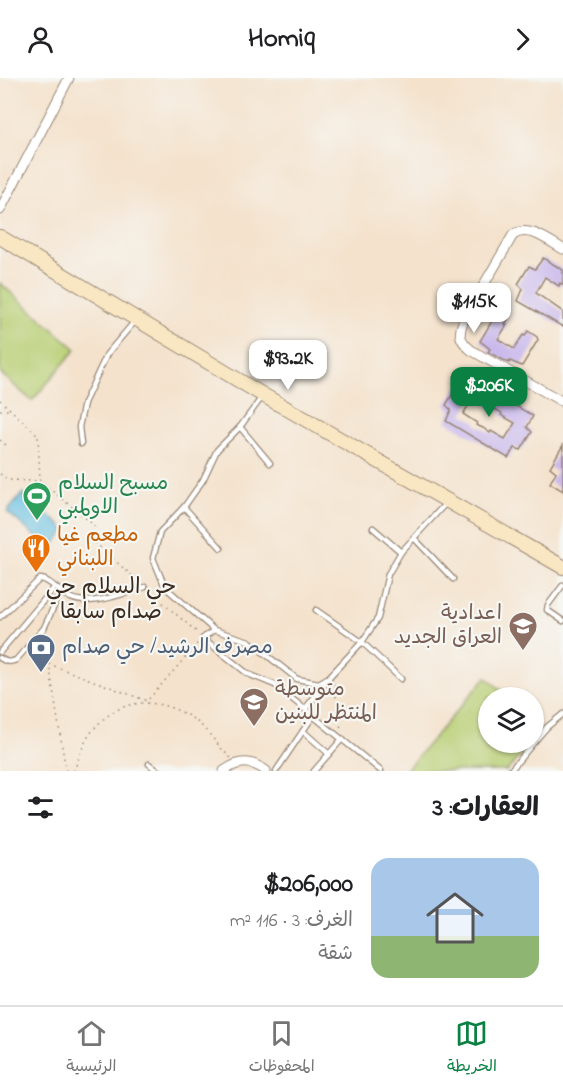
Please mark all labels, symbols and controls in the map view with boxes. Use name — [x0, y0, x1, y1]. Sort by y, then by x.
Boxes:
text: Homiq — [248, 20, 315, 59]
icon: person — [24, 23, 57, 56]
icon: forward — [506, 23, 539, 56]
pin: $115K — [432, 283, 516, 334]
text: $115K — [451, 288, 497, 317]
pin: $93.2K — [239, 340, 337, 391]
text: $93.2K — [263, 345, 313, 374]
pin: $206K — [447, 367, 531, 418]
text: $206K — [464, 372, 514, 401]
place label: مسبح السلام الاولمبي — [58, 469, 168, 525]
sports icon: مسبح السلام الاولمبي — [21, 480, 53, 522]
place label: مطعم غيا اللبناني — [57, 521, 139, 577]
restaurant icon: مطعم غيا اللبناني — [20, 532, 52, 574]
district label: حي السلام حي صدام سابقا — [46, 572, 176, 629]
place label: اعدادية العراق الجديد — [394, 599, 502, 653]
school or university icon: اعدادية العراق الجديد — [507, 610, 539, 652]
bank icon: مصرف الرشيد/ حي صدام — [25, 632, 57, 674]
place label: مصرف الرشيد/ حي صدام — [62, 633, 273, 665]
place label: متوسطة المنتظر للبنين — [275, 675, 377, 729]
school or university icon: متوسطة المنتظر للبنين — [238, 686, 270, 728]
map controls — [478, 687, 544, 753]
button: layers — [478, 687, 544, 753]
text: العقارات: 3 — [432, 790, 539, 828]
icon: filters — [24, 791, 57, 824]
text: $206,000 — [264, 866, 353, 904]
icon: home — [419, 882, 491, 954]
text: الغرف: 3 · 116 m² — [230, 907, 353, 936]
text: شقة — [318, 940, 353, 969]
tab: الرئيسية — [66, 1017, 116, 1080]
tab: المحفوظات — [249, 1017, 315, 1080]
tab: الخريطة — [447, 1017, 497, 1080]

